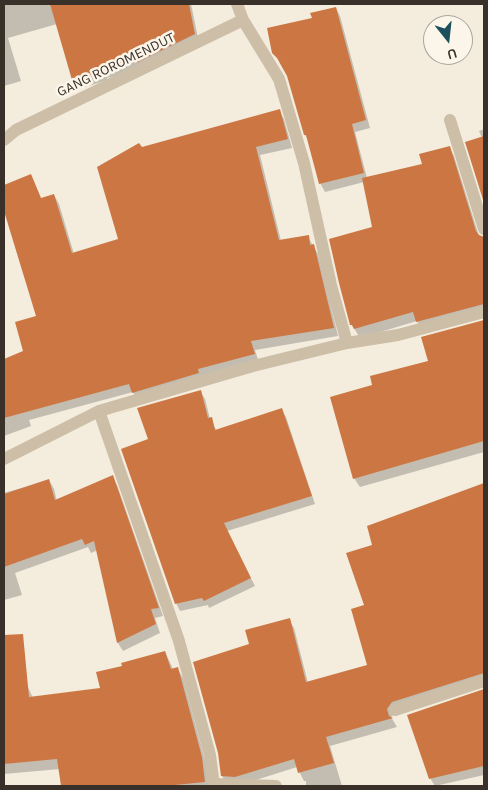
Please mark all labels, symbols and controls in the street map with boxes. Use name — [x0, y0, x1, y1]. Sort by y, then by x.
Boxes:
north arrow — [423, 15, 473, 65]
street label: GANG ROROMENDUT — [54, 29, 178, 101]
text: U — [445, 44, 459, 63]

